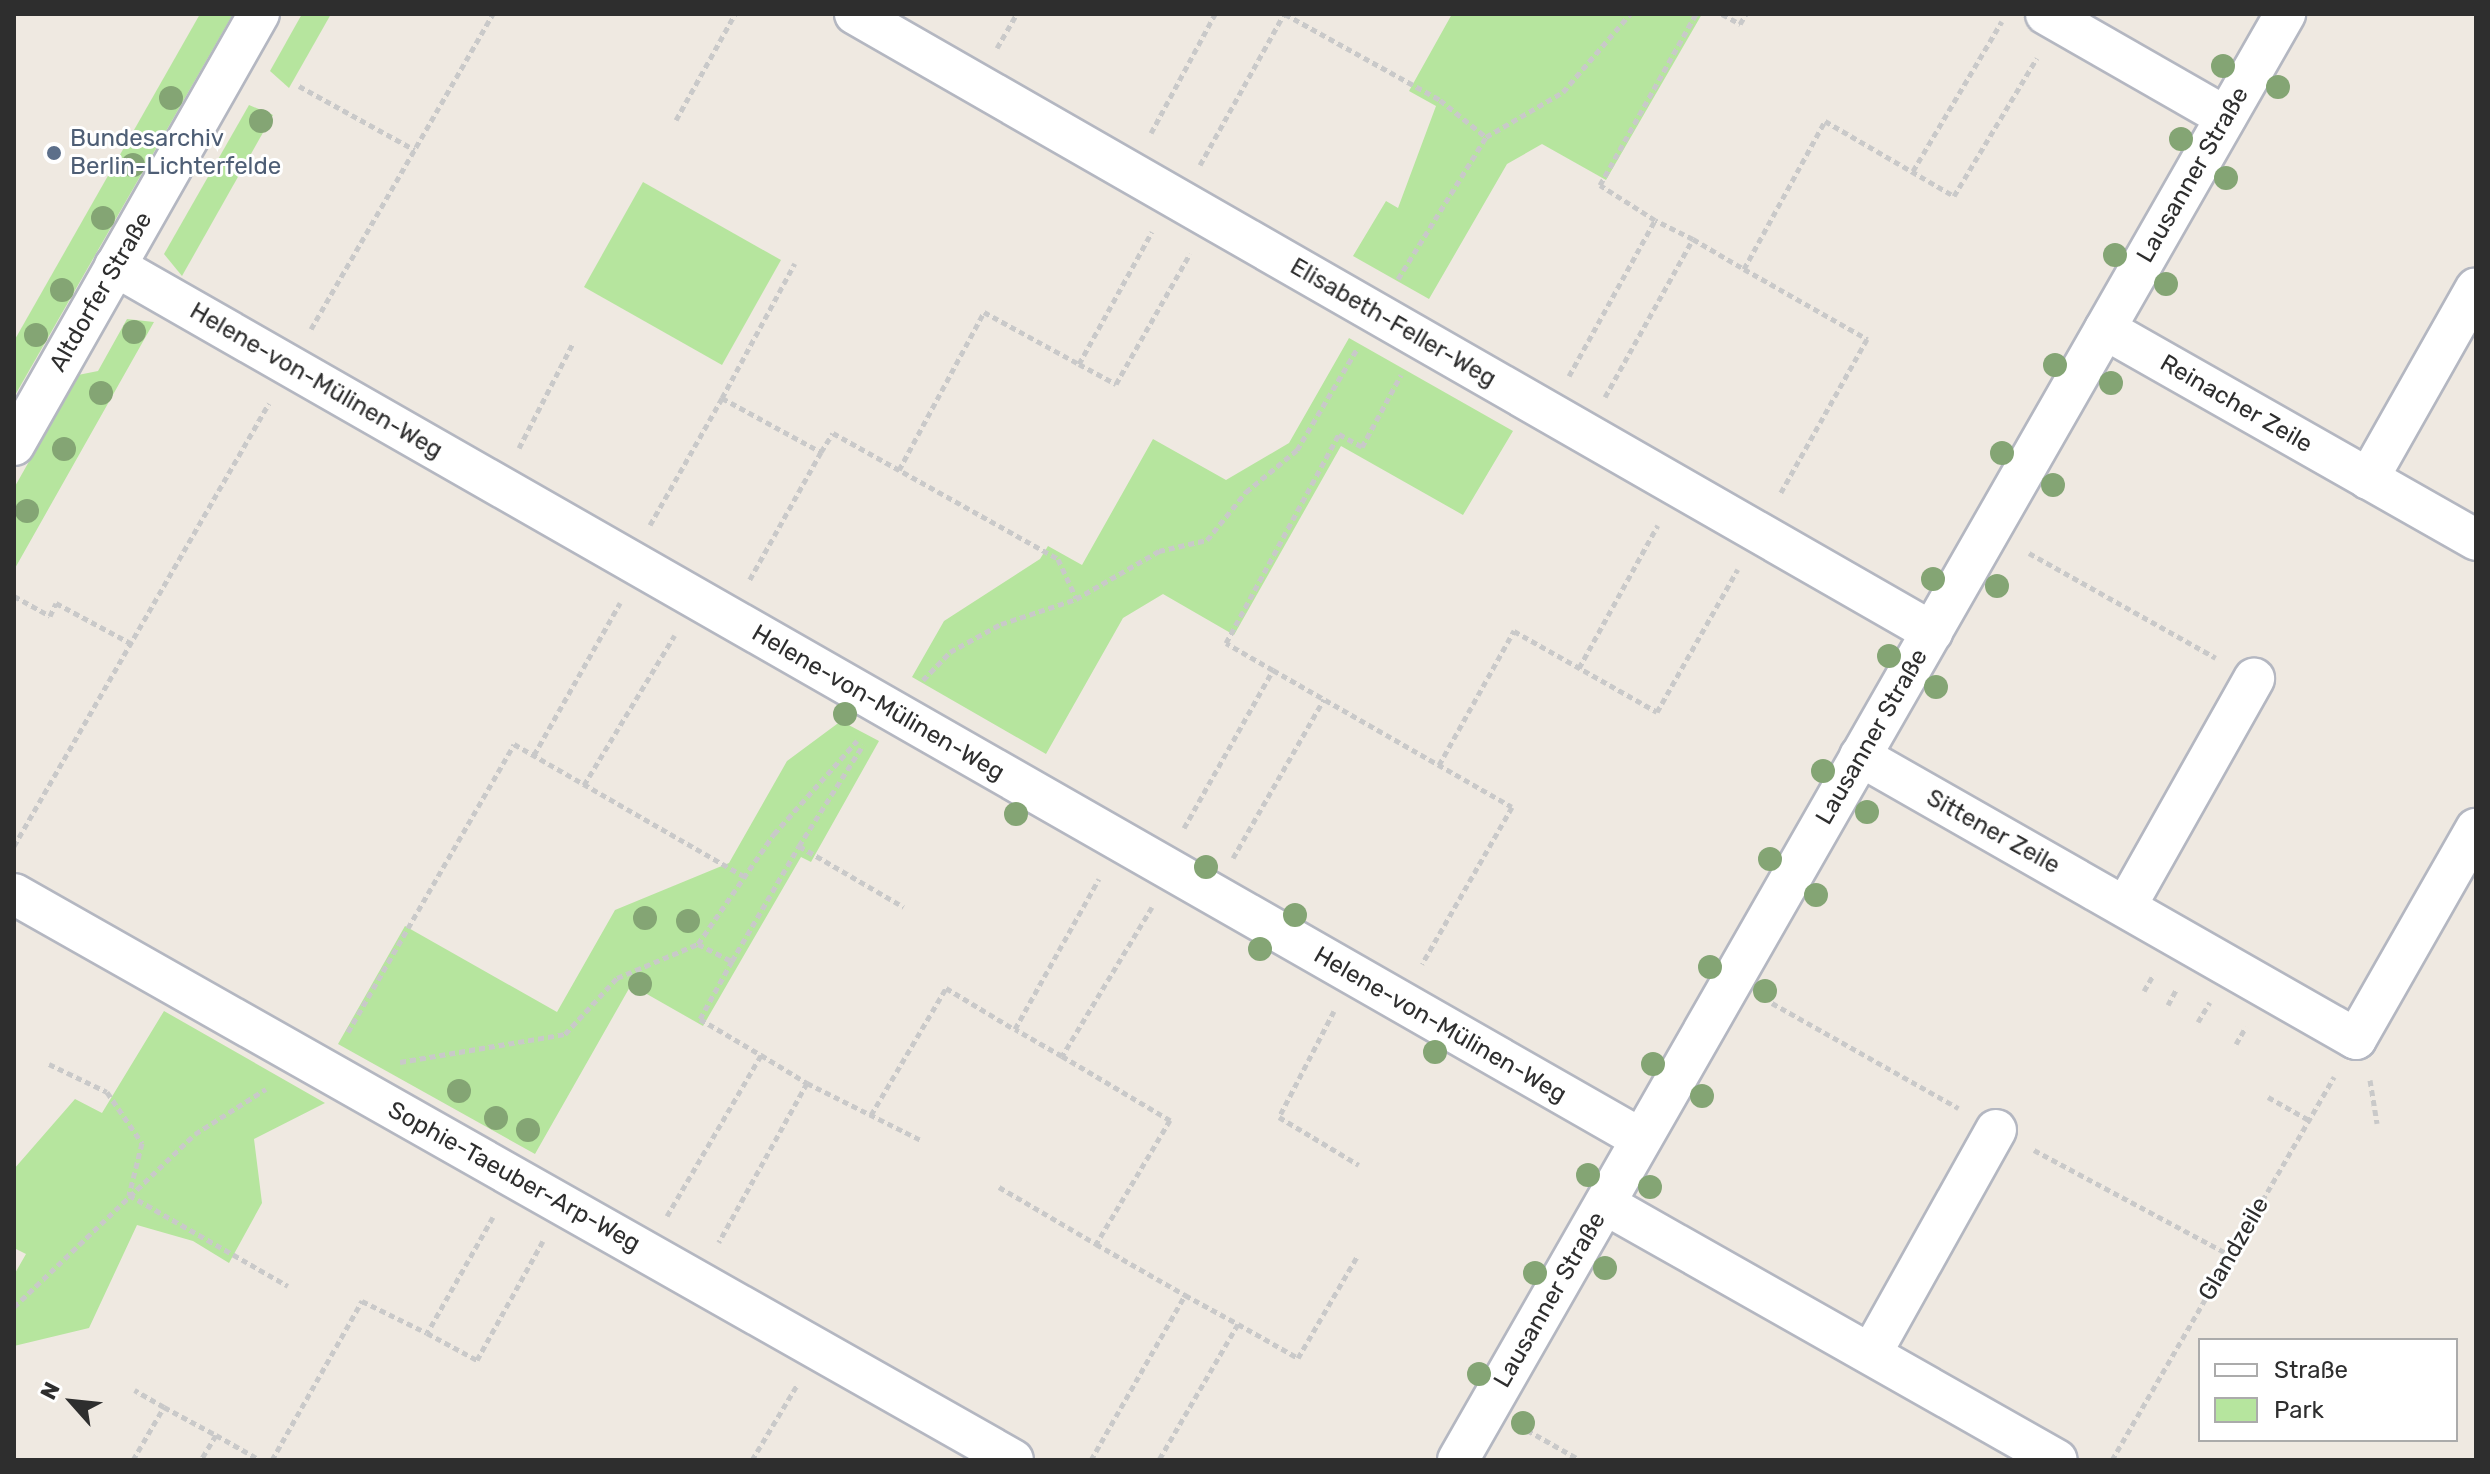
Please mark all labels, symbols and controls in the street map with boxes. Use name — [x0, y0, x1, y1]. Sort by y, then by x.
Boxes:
street label: Lausanner Straße — [2131, 82, 2255, 268]
place label: Bundesarchiv Berlin-Lichterfelde — [70, 125, 281, 181]
marker: Bundesarchiv Berlin-Lichterfelde — [45, 144, 63, 162]
street label: Altdorfer Straße — [44, 207, 158, 377]
street label: Elisabeth-Feller-Weg — [1285, 252, 1501, 394]
street label: Helene-von-Mülinen-Weg — [185, 297, 447, 465]
street label: Reinacher Zeile — [2155, 349, 2317, 459]
street label: Helene-von-Mülinen-Weg — [747, 619, 1009, 787]
street label: Lausanner Straße — [1810, 644, 1934, 830]
street label: Sittener Zeile — [1921, 783, 2065, 881]
street label: Helene-von-Mülinen-Weg — [1309, 941, 1571, 1109]
street label: Sophie-Taeuber-Arp-Weg — [383, 1096, 645, 1258]
street label: Glandzeile — [2193, 1192, 2275, 1306]
street label: Lausanner Straße — [1488, 1207, 1612, 1393]
legend — [2198, 1338, 2458, 1442]
text: Straße — [2274, 1356, 2348, 1384]
north arrow — [32, 1362, 112, 1442]
text: N — [35, 1378, 66, 1404]
text: Park — [2274, 1396, 2324, 1424]

